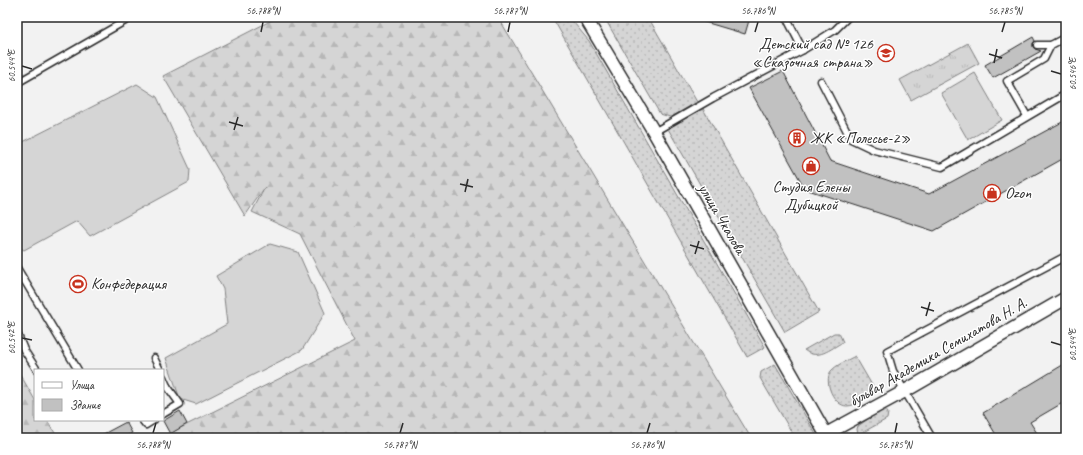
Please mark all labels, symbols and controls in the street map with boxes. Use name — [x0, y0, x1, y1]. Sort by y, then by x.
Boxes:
text: 56.788°N — [246, 4, 282, 17]
text: 56.787°N — [493, 4, 529, 17]
text: 56.786°N — [741, 4, 777, 17]
text: 56.785°N — [988, 4, 1024, 17]
place label: Детский сад № 126 «Сказочная страна» — [752, 34, 874, 72]
school or university icon: Детский сад № 126 «Сказочная страна» — [876, 43, 896, 63]
text: 60.544°E — [5, 48, 18, 82]
text: 60.546°E — [1066, 56, 1079, 90]
building icon: ЖК «Полесье-2» — [787, 128, 807, 148]
place label: ЖК «Полесье-2» — [810, 128, 911, 148]
shop icon: Студия Елены Дубицкой — [801, 156, 821, 176]
place label: Студия Елены Дубицкой — [772, 177, 851, 215]
street label: улица Чкалова — [693, 179, 751, 259]
shop icon: Ozon — [982, 183, 1002, 203]
place label: Ozon — [1005, 183, 1032, 203]
sports icon: Конфедерация — [68, 274, 88, 294]
place label: Конфедерация — [91, 274, 168, 294]
street label: бульвар Академика Семихатова Н. А. — [846, 292, 1031, 411]
text: 60.542°E — [5, 320, 18, 354]
text: 60.544°E — [1066, 327, 1079, 361]
legend — [34, 369, 164, 421]
text: Улица — [70, 377, 95, 393]
text: Здание — [70, 397, 101, 413]
text: 56.788°N — [136, 438, 172, 451]
text: 56.787°N — [383, 438, 419, 451]
text: 56.786°N — [630, 438, 666, 451]
text: 56.785°N — [878, 438, 914, 451]

